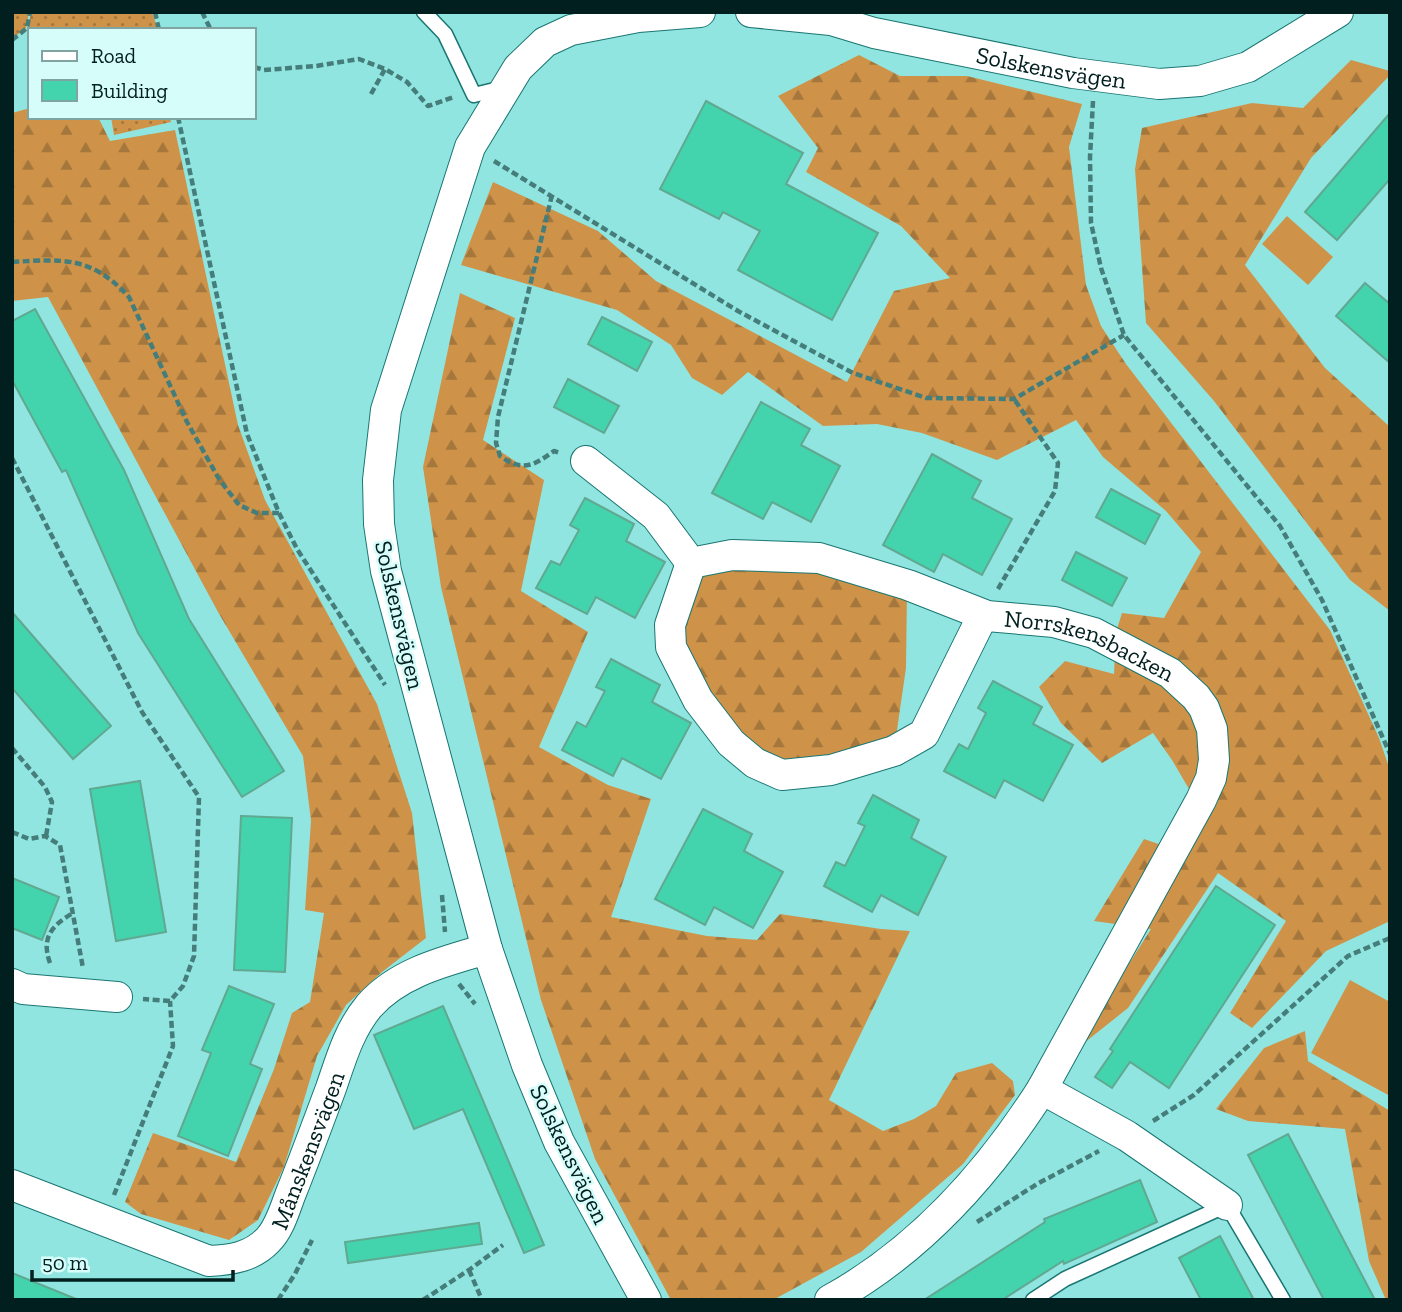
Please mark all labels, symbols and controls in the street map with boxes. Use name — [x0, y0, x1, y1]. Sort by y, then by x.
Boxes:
legend — [28, 28, 256, 119]
street label: Solskensvägen — [974, 39, 1128, 94]
text: Road — [91, 43, 137, 68]
text: Building — [91, 78, 168, 103]
street label: Solskensvägen — [369, 538, 431, 692]
street label: Norrskensbacken — [1003, 603, 1180, 687]
street label: Månskensvägen — [264, 1067, 350, 1234]
street label: Solskensvägen — [524, 1080, 616, 1229]
scale bar — [32, 1238, 233, 1282]
text: 50 m — [42, 1250, 88, 1275]

